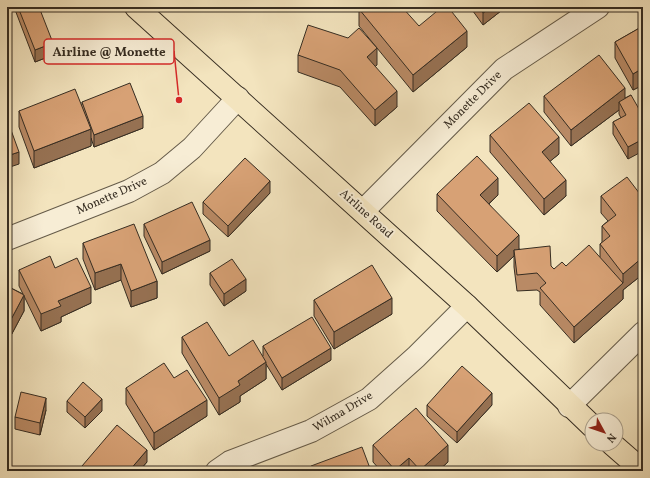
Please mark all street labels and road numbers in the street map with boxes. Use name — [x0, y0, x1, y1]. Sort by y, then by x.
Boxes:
street label: Monette Drive — [441, 67, 506, 132]
street label: Monette Drive — [74, 173, 150, 219]
street label: Airline Road — [336, 186, 396, 242]
street label: Wilma Drive — [310, 388, 376, 436]

